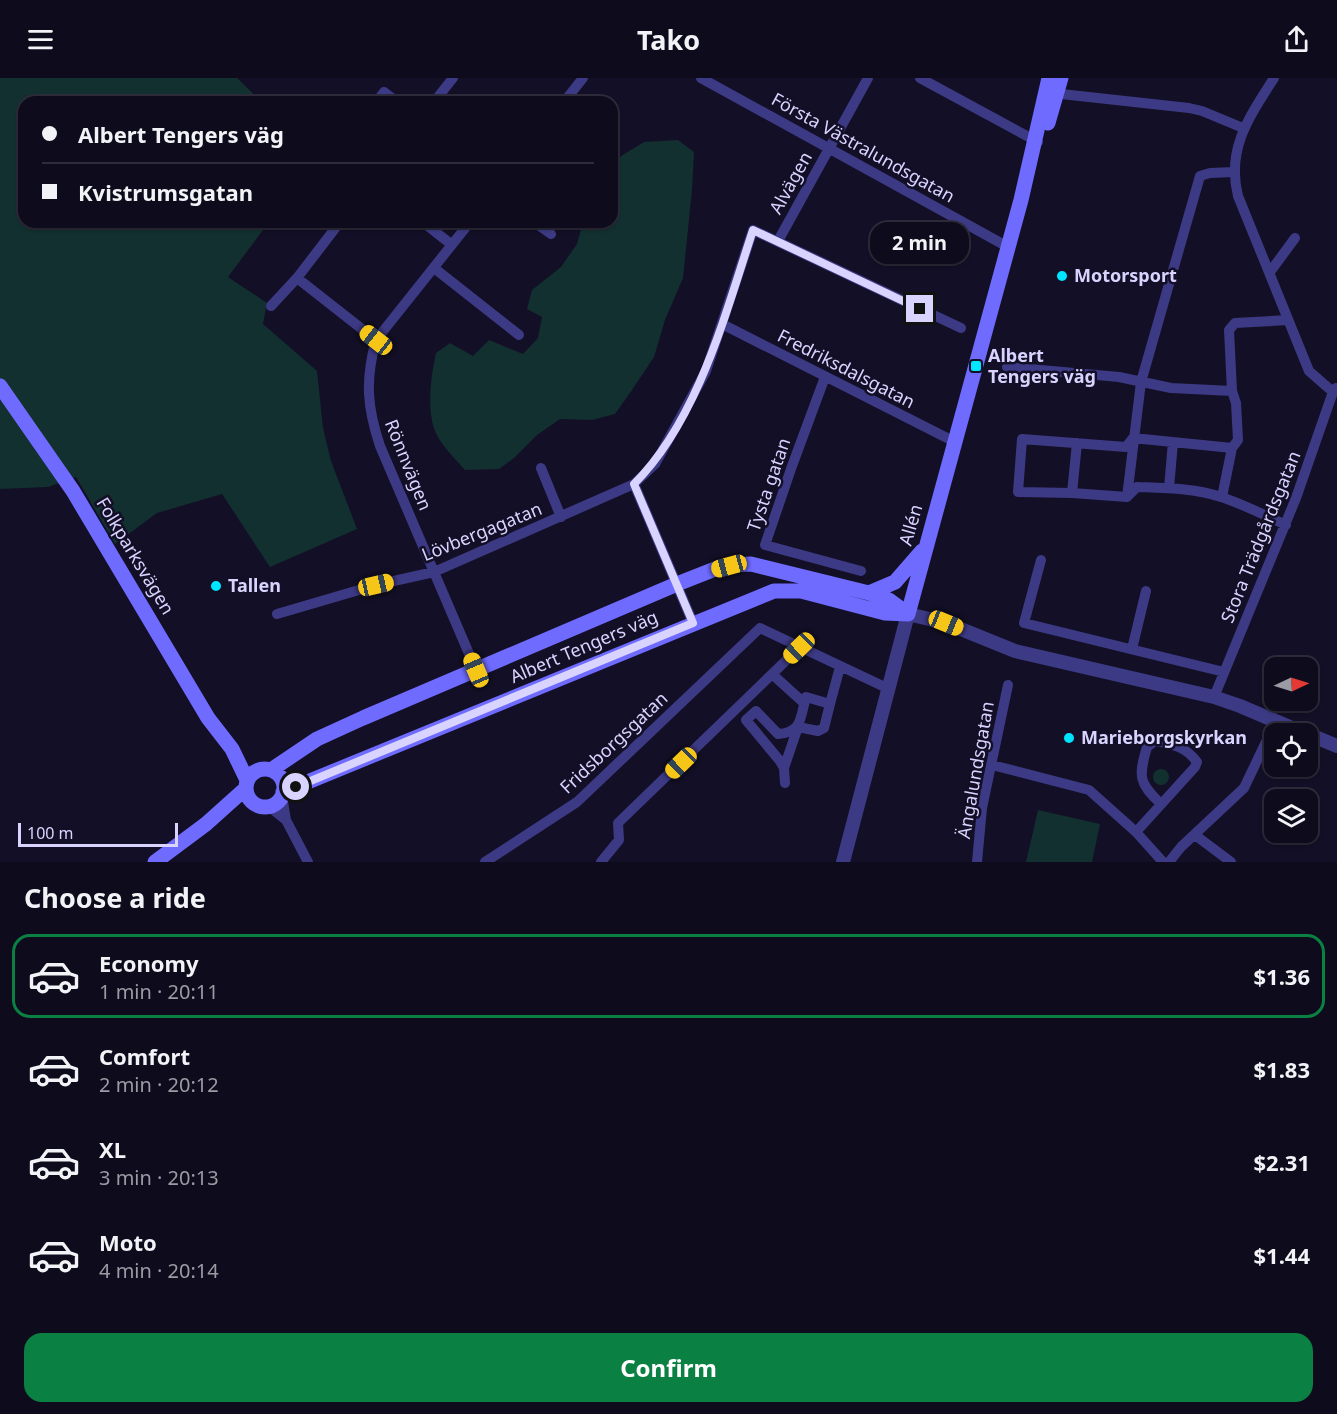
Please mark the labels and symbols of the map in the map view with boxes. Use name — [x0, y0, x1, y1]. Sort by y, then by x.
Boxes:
street label: Första Västralundsgatan — [768, 87, 959, 208]
street label: Alvägen — [763, 147, 817, 218]
callout: 2 min — [870, 222, 970, 264]
place label: Motorsport — [1074, 263, 1177, 287]
marker: Motorsport — [1055, 269, 1069, 283]
route end — [906, 295, 933, 322]
car — [356, 322, 396, 358]
street label: Fredriksdalsgatan — [774, 323, 919, 413]
place label: Albert Tengers väg — [988, 343, 1096, 388]
marker: Albert Tengers väg — [969, 359, 983, 373]
street label: Rönnvägen — [380, 416, 438, 514]
street label: Tysta gatan — [741, 435, 795, 535]
street label: Stora Trädgårdsgatan — [1215, 447, 1306, 626]
street label: Folkparksvägen — [91, 492, 180, 619]
street label: Lövbergagatan — [418, 496, 545, 566]
street label: Allén — [893, 501, 927, 548]
car — [709, 553, 749, 579]
car — [356, 572, 396, 598]
place label: Tallen — [228, 573, 281, 597]
marker: Tallen — [209, 579, 223, 593]
street label: Albert Tengers väg — [506, 604, 661, 688]
car — [926, 608, 966, 638]
car — [780, 629, 818, 667]
car — [461, 650, 491, 690]
north arrow — [1264, 657, 1318, 711]
street label: Fridsborgsgatan — [554, 686, 672, 798]
street label: Ängalundsgatan — [951, 699, 999, 840]
place label: Marieborgskyrkan — [1081, 725, 1247, 749]
marker: Marieborgskyrkan — [1062, 731, 1076, 745]
car — [662, 744, 700, 782]
route start — [282, 773, 309, 800]
scale bar — [18, 820, 178, 848]

